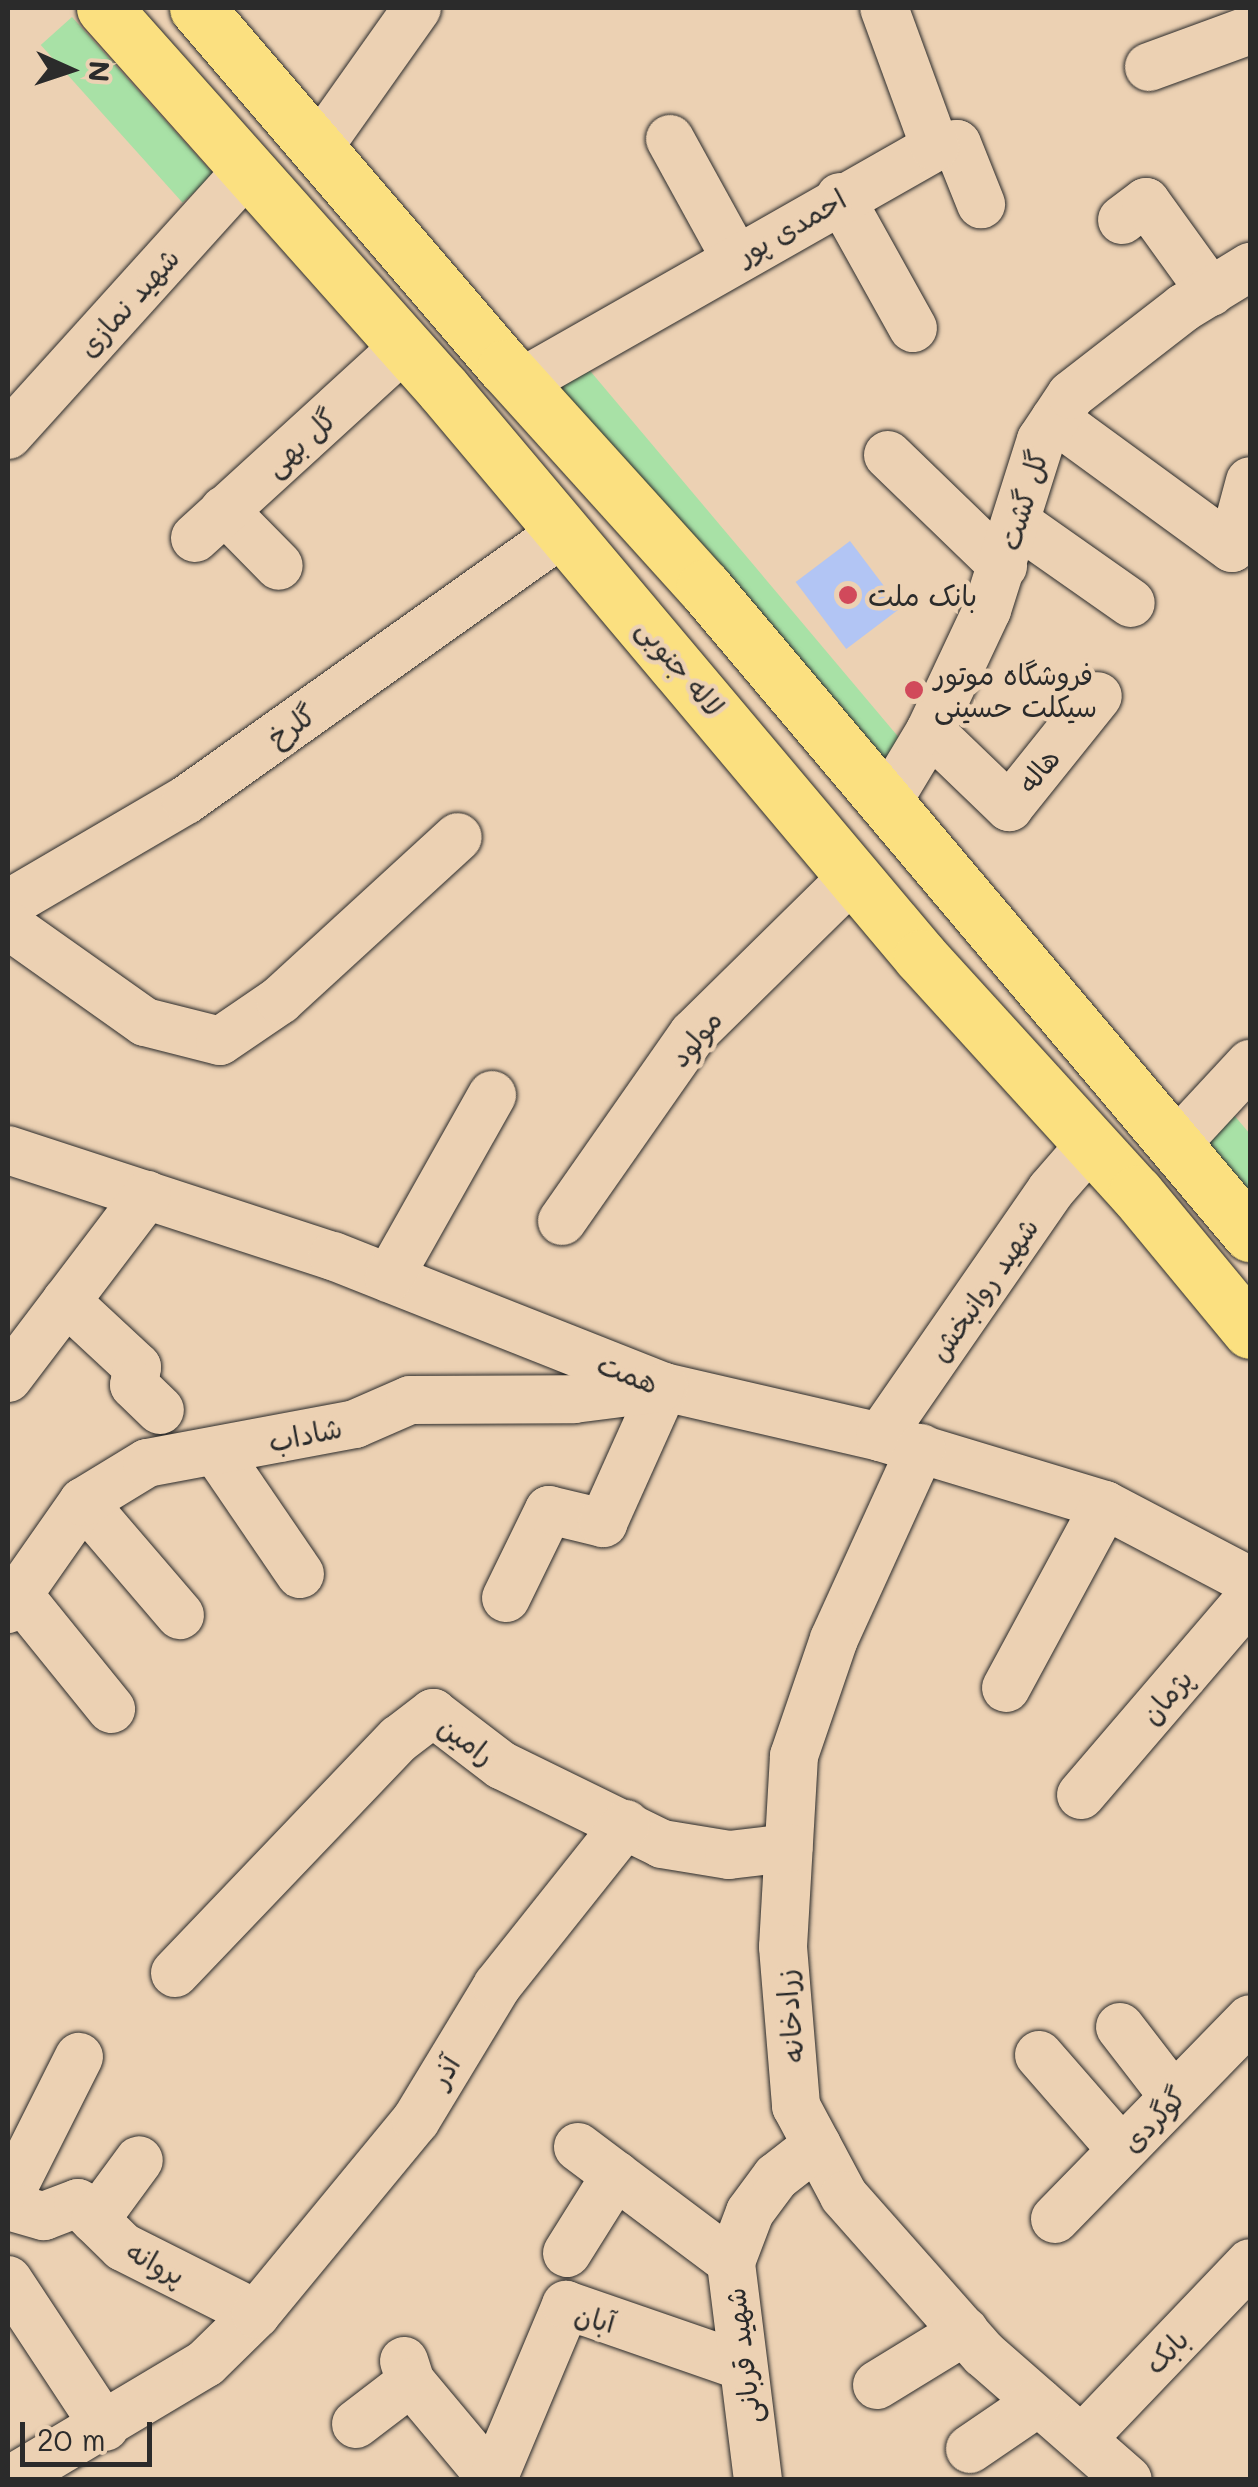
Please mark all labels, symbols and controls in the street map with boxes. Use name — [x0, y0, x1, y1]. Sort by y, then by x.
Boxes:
north arrow — [20, 20, 120, 120]
text: N — [81, 60, 118, 83]
street label: احمدی پور — [730, 181, 852, 271]
street label: شهید نمازی — [70, 241, 186, 363]
street label: گل بهی — [257, 401, 343, 483]
street label: گل گشت — [992, 446, 1054, 554]
place label: بانک ملت — [868, 578, 977, 612]
marker: بانک ملت — [837, 584, 859, 606]
street label: لاله جنوبی — [631, 612, 731, 722]
place label: فروشگاه موتور سیکلت حسینی — [934, 657, 1097, 723]
marker: فروشگاه موتور سیکلت حسینی — [903, 679, 925, 701]
street label: گلرخ — [260, 697, 322, 753]
street label: هاله — [1010, 741, 1066, 799]
street label: مولود — [662, 1003, 728, 1073]
street label: شهید روانبخش — [921, 1211, 1045, 1367]
street label: همت — [593, 1346, 663, 1400]
street label: شاداب — [265, 1410, 345, 1458]
street label: پژمان — [1133, 1662, 1199, 1730]
street label: رامین — [433, 1709, 501, 1771]
street label: زرادخانه — [768, 1968, 810, 2064]
street label: آذر — [422, 2049, 466, 2093]
street label: گوگردی — [1114, 2079, 1192, 2159]
street label: پروانه — [121, 2233, 191, 2291]
street label: شهید قربانی — [717, 2286, 767, 2426]
street label: آبان — [571, 2297, 619, 2339]
street label: بابک — [1137, 2322, 1195, 2380]
scale bar — [25, 2402, 158, 2464]
text: 20 m — [37, 2419, 106, 2459]

